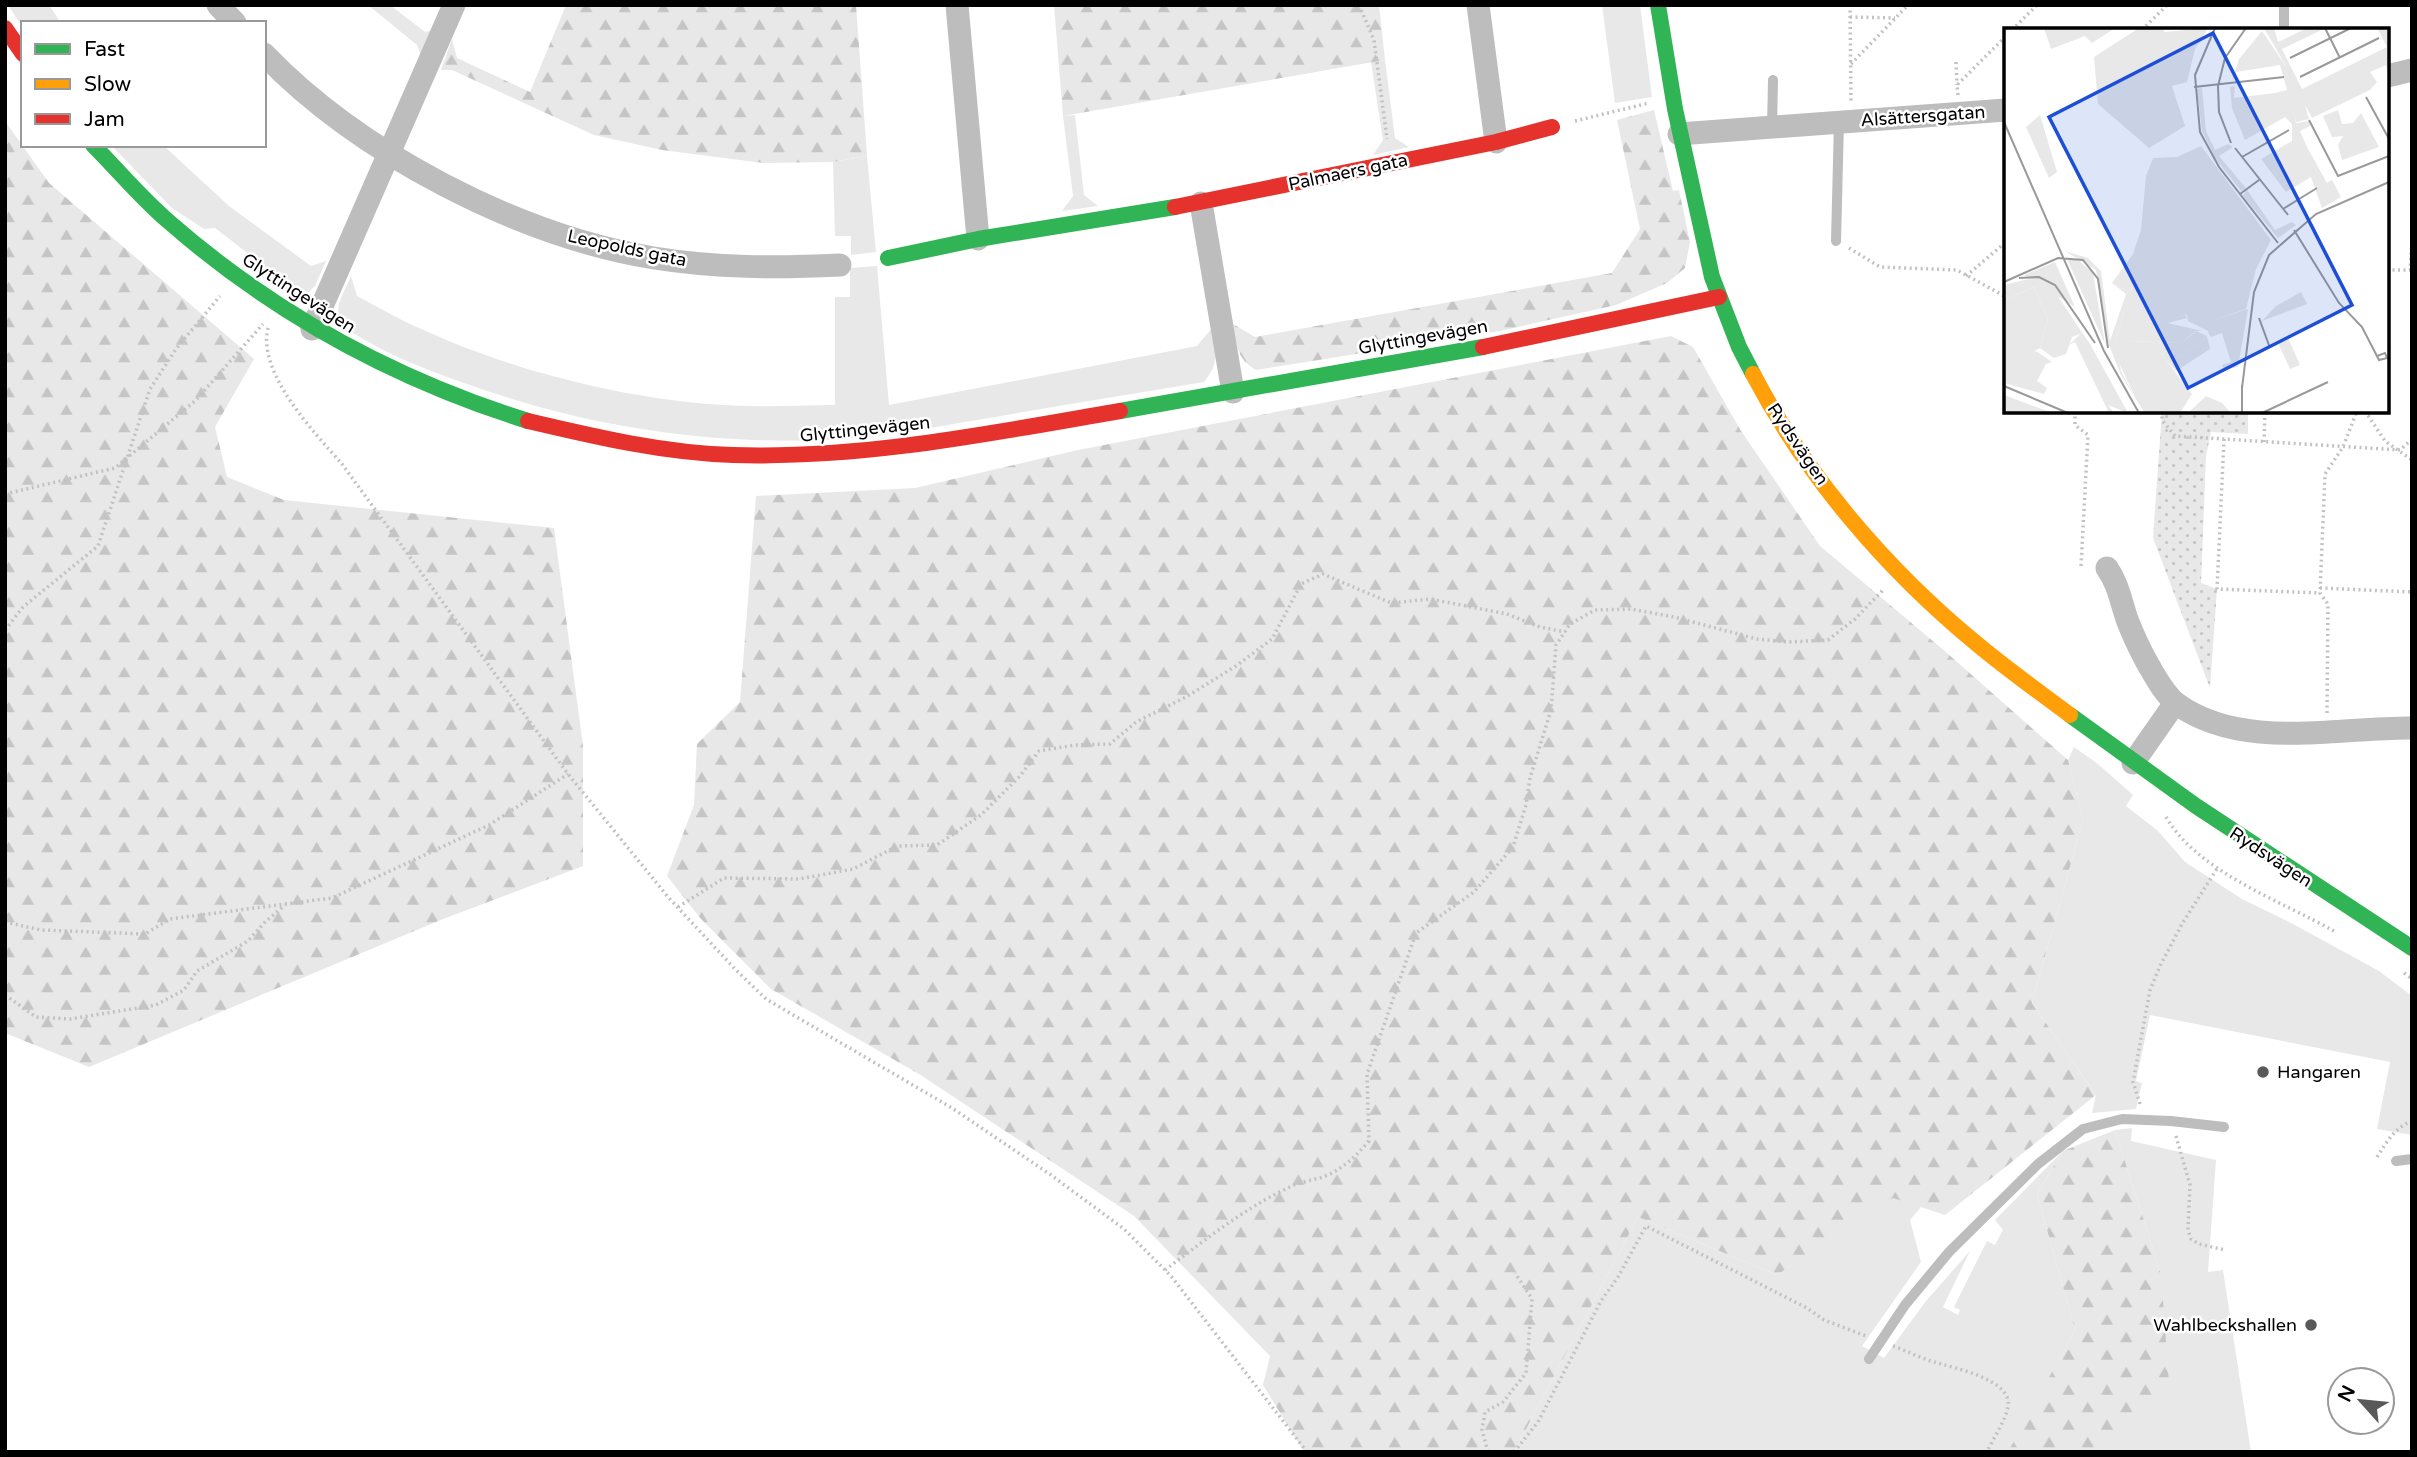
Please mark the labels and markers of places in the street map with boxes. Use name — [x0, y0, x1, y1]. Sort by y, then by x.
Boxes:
place label: Hangaren — [2277, 1061, 2361, 1083]
marker: Hangaren — [2255, 1064, 2271, 1080]
place label: Wahlbeckshallen — [2153, 1314, 2297, 1336]
marker: Wahlbeckshallen — [2303, 1317, 2319, 1333]

